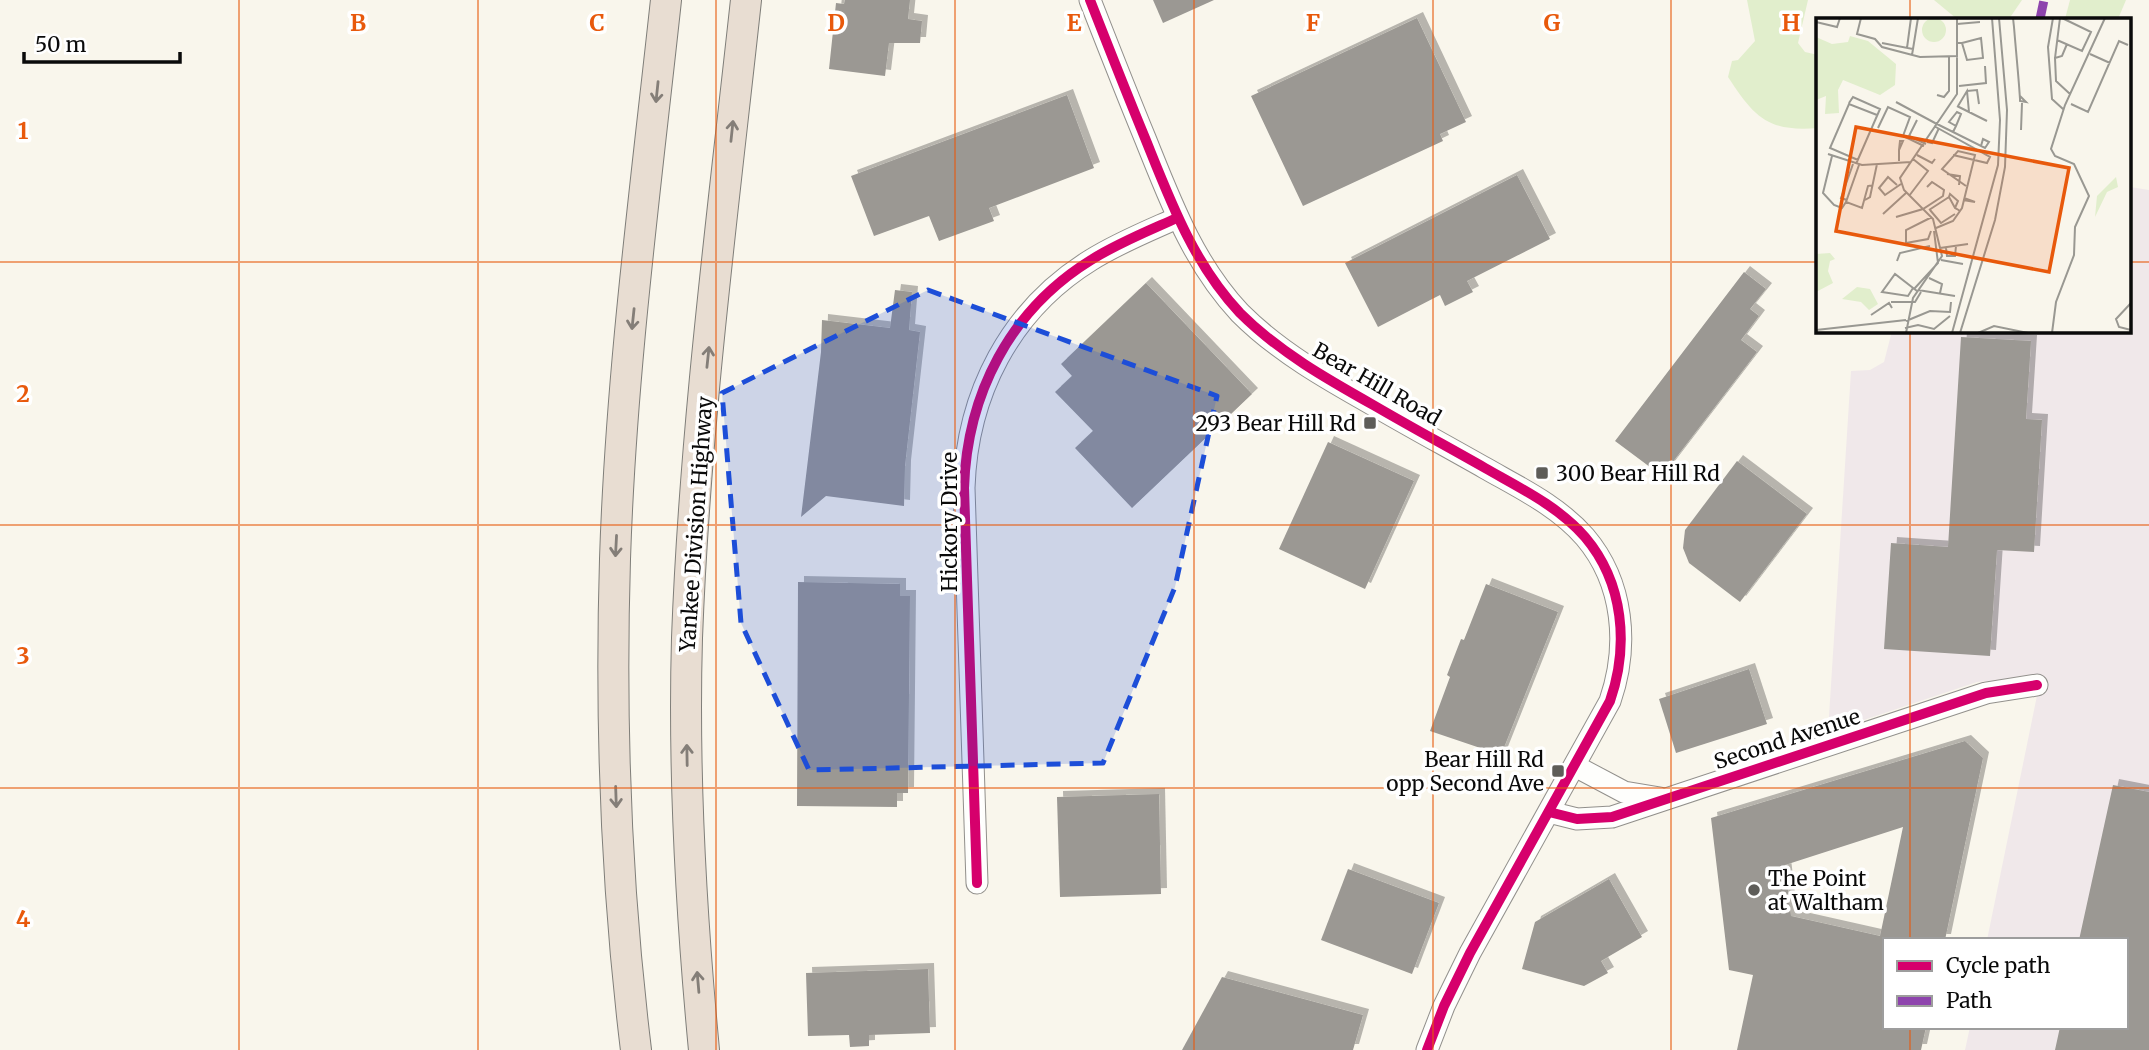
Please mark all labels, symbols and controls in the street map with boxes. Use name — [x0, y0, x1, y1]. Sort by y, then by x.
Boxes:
text: B — [350, 8, 366, 37]
text: C — [589, 8, 605, 37]
text: D — [827, 8, 845, 37]
text: E — [1066, 8, 1082, 37]
text: F — [1306, 8, 1320, 37]
text: G — [1544, 8, 1561, 37]
text: H — [1782, 8, 1801, 37]
inset map — [1816, 18, 2132, 332]
scale bar — [24, 21, 180, 65]
text: 50 m — [35, 31, 86, 58]
one-way arrow — [650, 81, 663, 103]
text: 1 — [18, 116, 29, 145]
one-way arrow — [726, 120, 739, 142]
one-way arrow — [626, 307, 639, 330]
street label: Bear Hill Road — [1308, 336, 1446, 432]
one-way arrow — [701, 346, 714, 369]
text: 2 — [16, 379, 30, 408]
street label: Yankee Division Highway — [674, 394, 718, 654]
place label: 293 Bear Hill Rd — [1195, 410, 1356, 437]
marker: 293 Bear Hill Rd — [1362, 415, 1378, 431]
street label: Hickory Drive — [936, 452, 963, 592]
place label: 300 Bear Hill Rd — [1556, 460, 1720, 487]
marker: 300 Bear Hill Rd — [1534, 465, 1550, 481]
one-way arrow — [609, 534, 622, 557]
text: 3 — [16, 641, 30, 670]
street label: Second Avenue — [1711, 703, 1863, 775]
one-way arrow — [680, 744, 693, 767]
place label: Bear Hill Rd opp Second Ave — [1386, 746, 1544, 797]
marker: Bear Hill Rd opp Second Ave — [1550, 763, 1566, 779]
one-way arrow — [610, 786, 623, 809]
place label: The Point at Waltham — [1768, 865, 1884, 916]
marker: The Point at Waltham — [1746, 882, 1762, 898]
text: 4 — [16, 904, 31, 933]
legend — [1883, 938, 2128, 1029]
text: Cycle path — [1946, 952, 2050, 979]
one-way arrow — [691, 971, 704, 994]
text: Path — [1946, 987, 1992, 1014]

